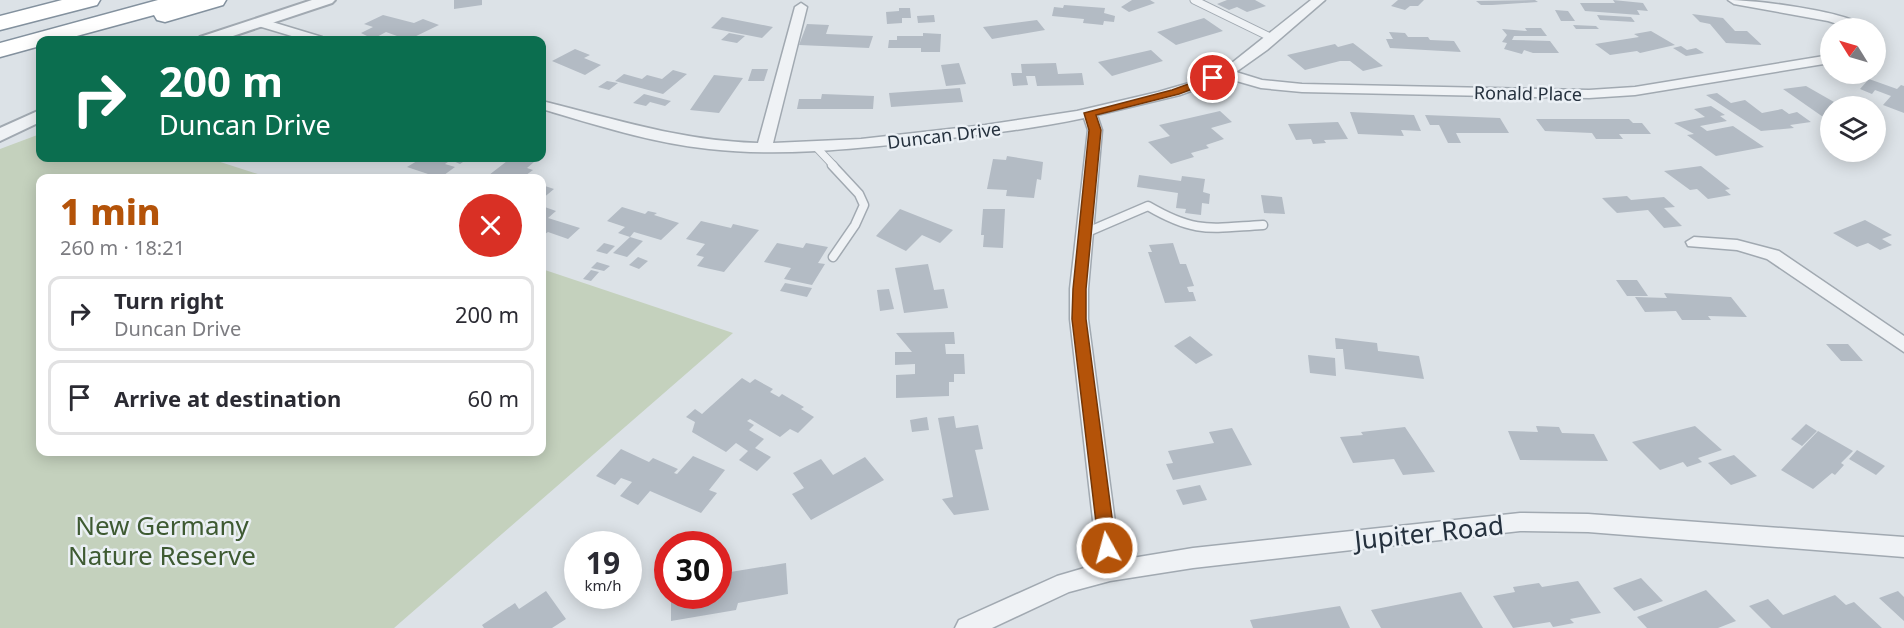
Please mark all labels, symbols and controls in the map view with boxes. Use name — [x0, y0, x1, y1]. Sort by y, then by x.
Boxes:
north arrow — [1820, 18, 1886, 84]
map controls — [1820, 18, 1886, 162]
text: 200 m — [159, 52, 283, 109]
pin — [1187, 52, 1238, 103]
icon: right — [60, 60, 138, 138]
icon: arrive — [1196, 61, 1229, 94]
street label: Ronald Place — [1474, 80, 1582, 106]
button: layers — [1820, 96, 1886, 162]
text: Duncan Drive — [159, 106, 331, 143]
street label: Duncan Drive — [886, 116, 1002, 154]
text: 1 min — [60, 187, 161, 236]
button: close — [459, 194, 522, 257]
text: 260 m · 18:21 — [60, 234, 185, 261]
text: Turn right — [114, 285, 224, 315]
icon: right — [63, 297, 96, 330]
text: 200 m — [455, 299, 519, 329]
text: Duncan Drive — [114, 315, 241, 342]
icon: arrive — [63, 381, 96, 414]
text: Arrive at destination — [114, 383, 341, 413]
text: 60 m — [468, 383, 519, 413]
street label: Jupiter Road — [1350, 506, 1505, 558]
park label: New Germany Nature Reserve — [68, 507, 256, 573]
position arrow — [1075, 516, 1139, 580]
speed limit sign: 30 — [654, 531, 732, 609]
text: 19 — [586, 542, 620, 583]
text: km/h — [585, 575, 621, 595]

